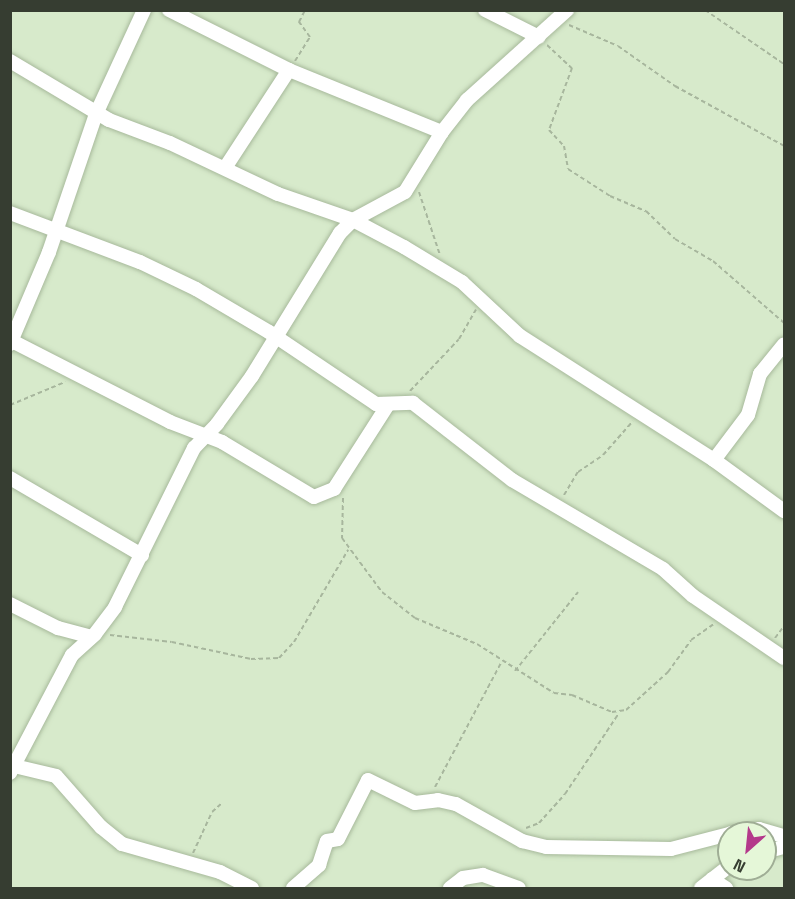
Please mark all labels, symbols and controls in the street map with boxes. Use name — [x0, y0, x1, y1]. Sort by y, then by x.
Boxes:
north arrow — [717, 821, 777, 881]
text: N — [730, 854, 749, 877]

